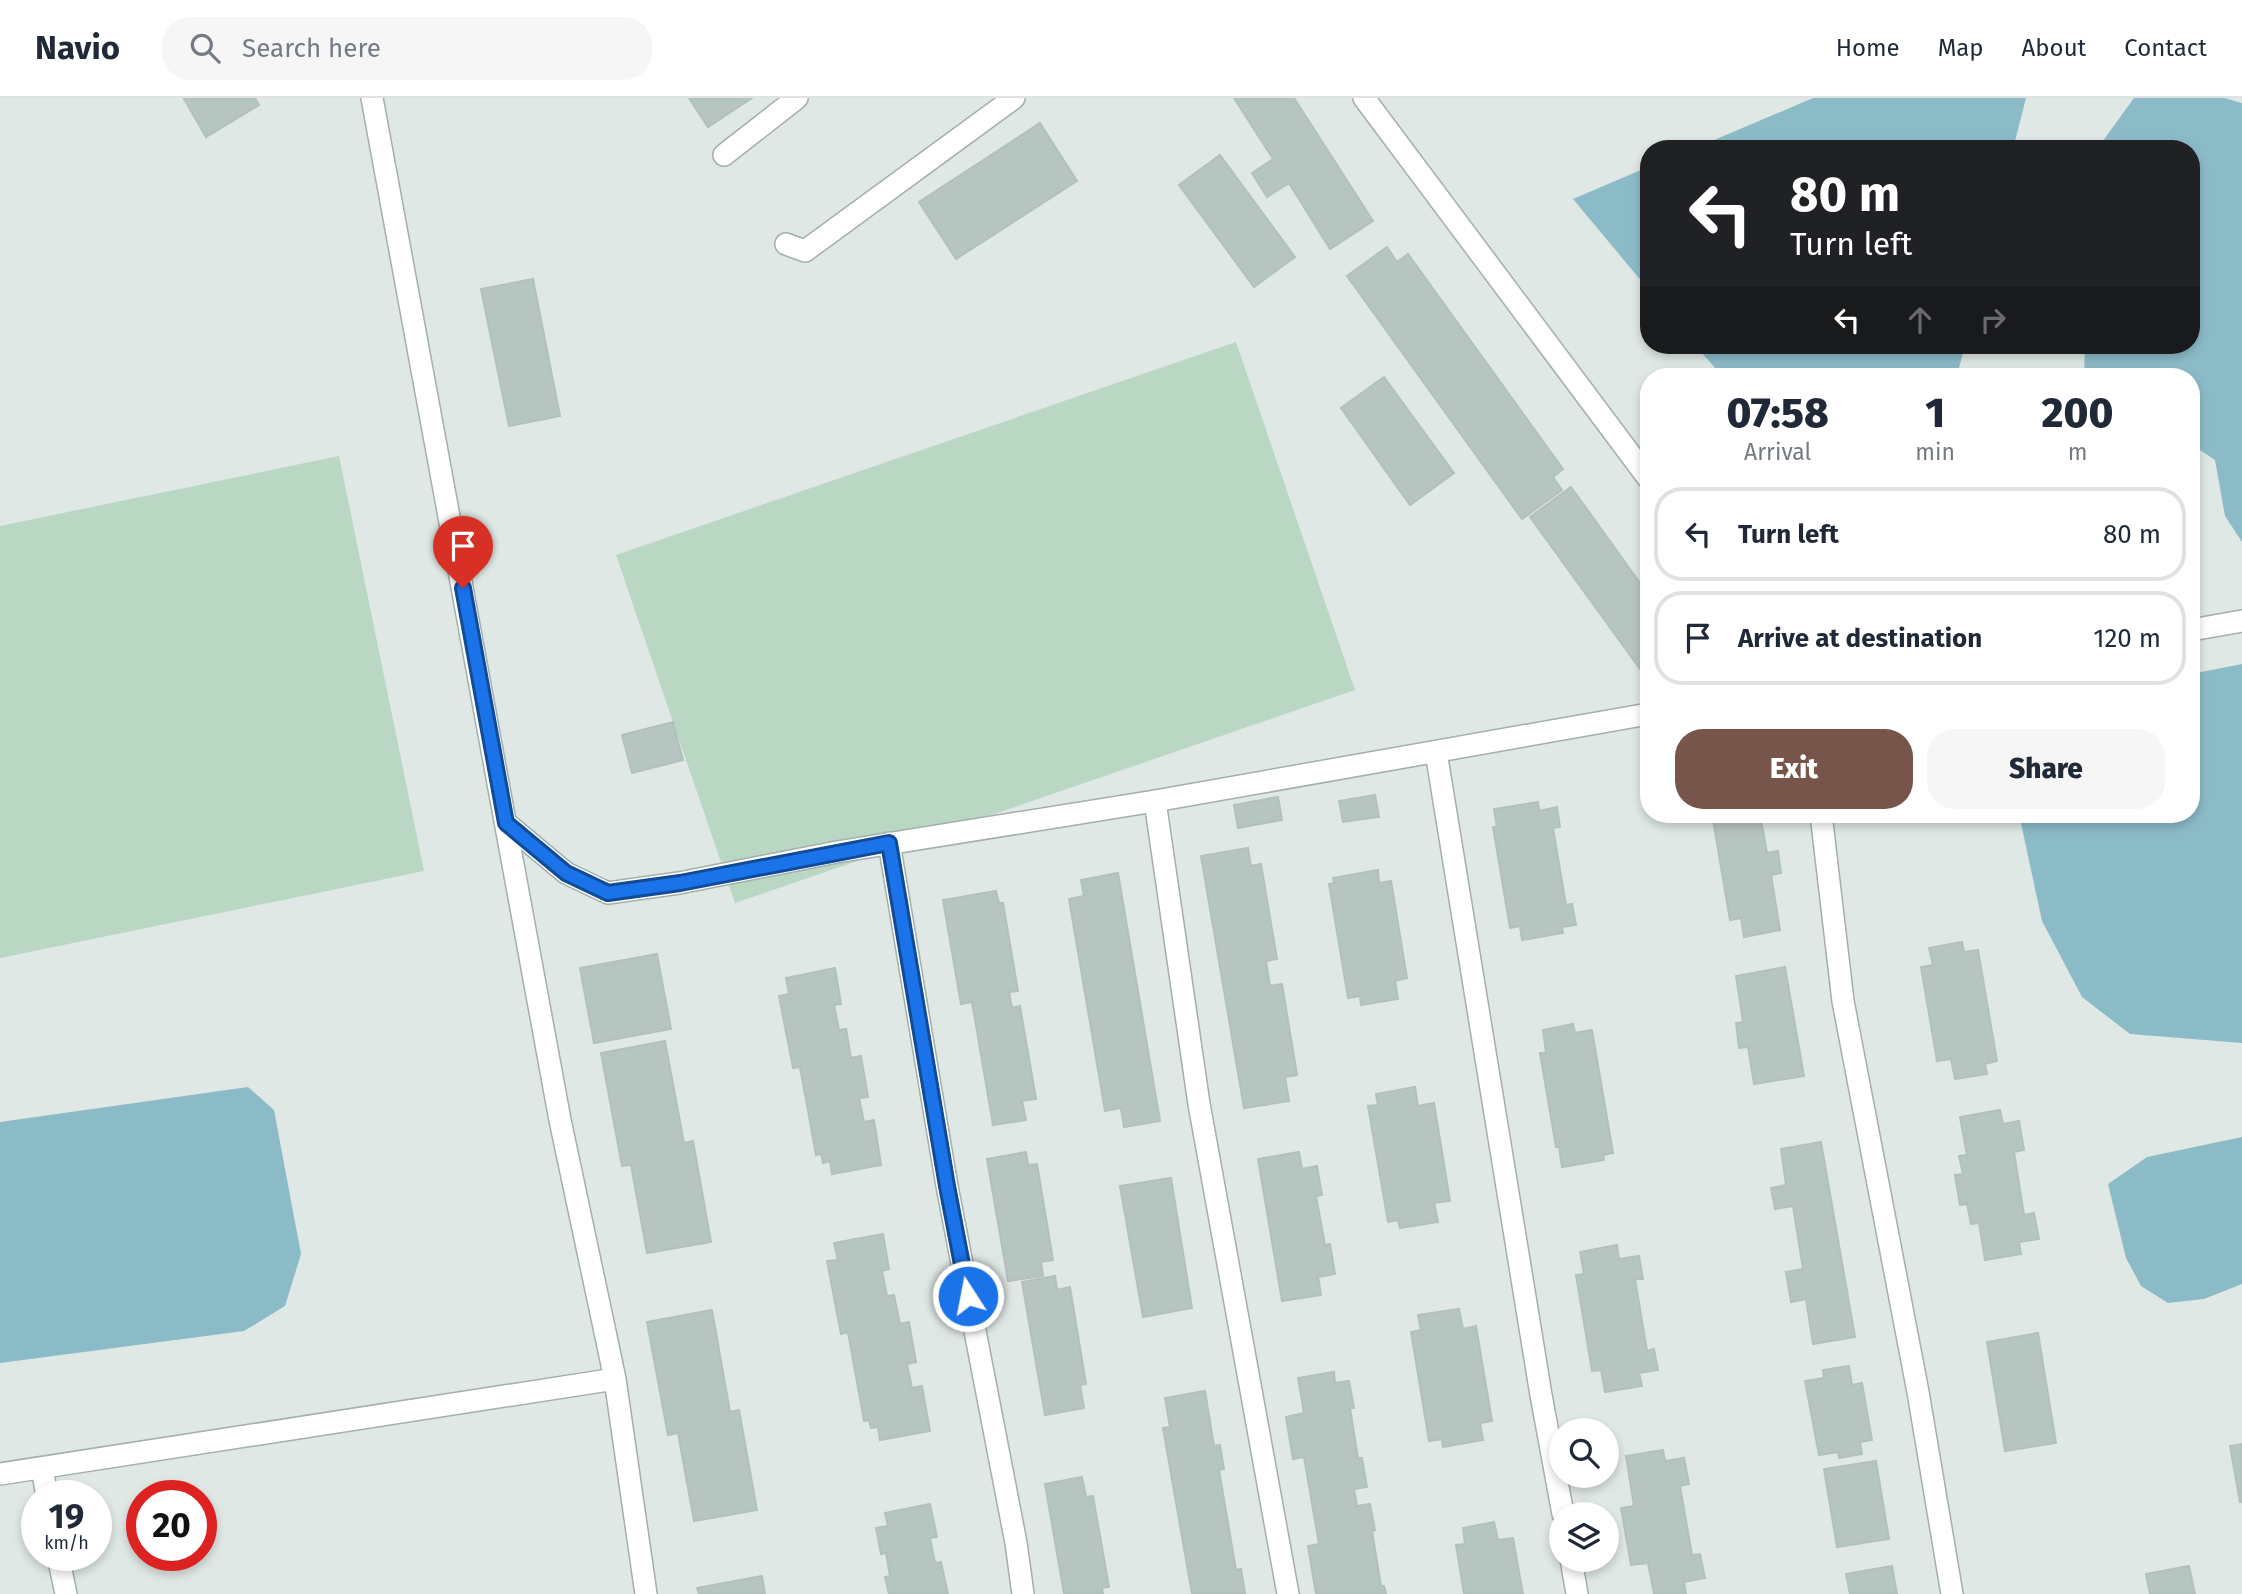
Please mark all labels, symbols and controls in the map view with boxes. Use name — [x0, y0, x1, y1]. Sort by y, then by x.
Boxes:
search box — [162, 17, 652, 80]
text: Navio — [35, 28, 120, 68]
icon: search — [186, 29, 224, 67]
text: Search here — [242, 33, 381, 64]
text: Home — [1836, 34, 1900, 62]
text: Map — [1938, 34, 1984, 62]
text: About — [2022, 34, 2086, 62]
text: Contact — [2124, 34, 2207, 62]
text: 80 m — [1790, 165, 1900, 224]
icon: left — [1675, 168, 1766, 259]
text: Turn left — [1790, 225, 1912, 263]
icon: left — [1828, 301, 1866, 339]
icon: ahead — [1901, 301, 1939, 339]
icon: right — [1974, 301, 2012, 339]
text: 07:58 — [1727, 388, 1829, 438]
text: 1 — [1925, 388, 1945, 438]
text: 200 — [2042, 388, 2113, 438]
text: Arrival — [1744, 438, 1811, 466]
text: min — [1915, 438, 1955, 466]
text: m — [2068, 438, 2087, 466]
icon: left — [1679, 515, 1717, 553]
pin — [433, 516, 493, 588]
text: Turn left — [1738, 519, 1839, 550]
text: 80 m — [2103, 519, 2161, 550]
icon: arrive — [444, 527, 482, 565]
icon: arrive — [1679, 619, 1717, 657]
text: Arrive at destination — [1738, 623, 1982, 654]
text: 120 m — [2093, 623, 2161, 654]
button: Exit — [1675, 729, 1913, 809]
button: Share — [1927, 729, 2165, 809]
position arrow — [931, 1259, 1005, 1333]
map controls — [1549, 1418, 1619, 1572]
button: search — [1549, 1418, 1619, 1488]
speed limit sign: 20 — [126, 1480, 217, 1571]
text: 19 — [49, 1495, 84, 1537]
button: layers — [1549, 1502, 1619, 1572]
text: km/h — [44, 1532, 89, 1554]

